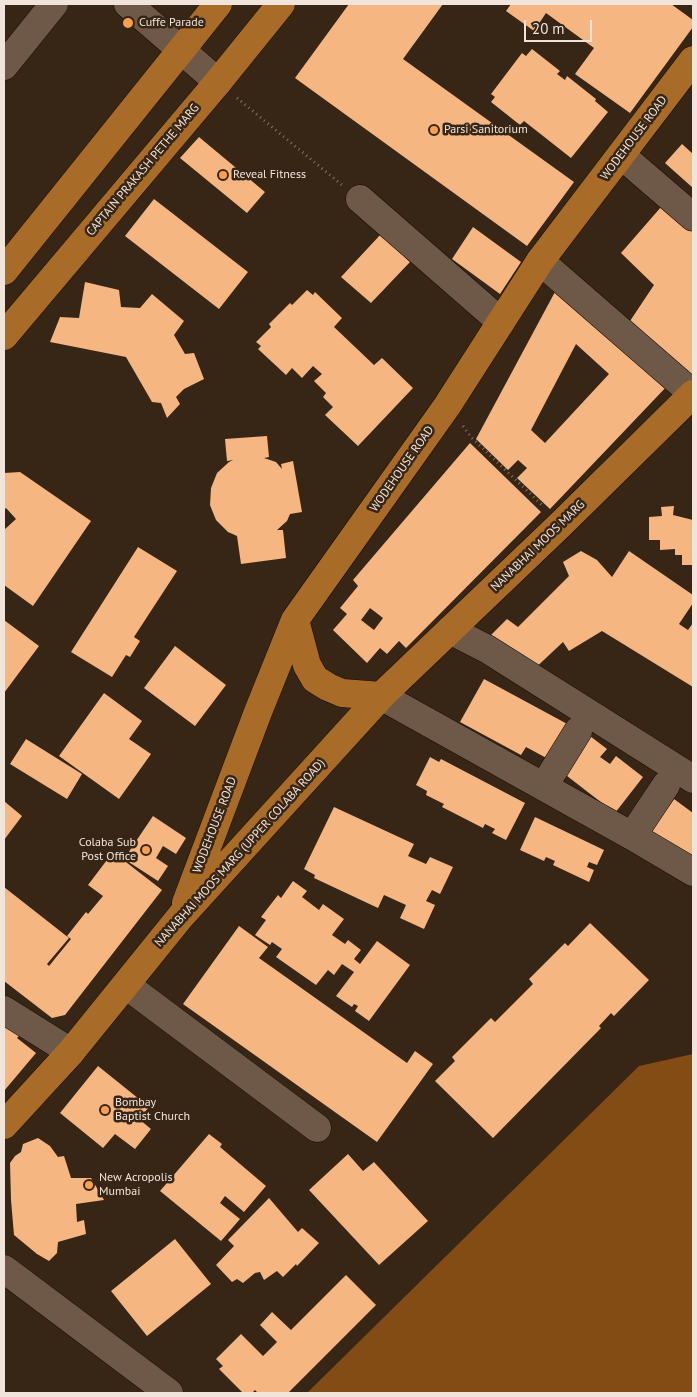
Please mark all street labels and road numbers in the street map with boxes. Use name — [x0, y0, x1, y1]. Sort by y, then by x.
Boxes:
street label: WODEHOUSE ROAD — [598, 93, 670, 183]
street label: CAPTAIN PRAKASH PETHE MARG — [84, 101, 202, 239]
street label: WODEHOUSE ROAD — [367, 423, 437, 515]
street label: NANABHAI MOOS MARG — [488, 497, 588, 595]
street label: NANABHAI MOOS MARG (UPPER COLABA ROAD) — [152, 756, 328, 950]
street label: WODEHOUSE ROAD — [190, 775, 240, 875]

